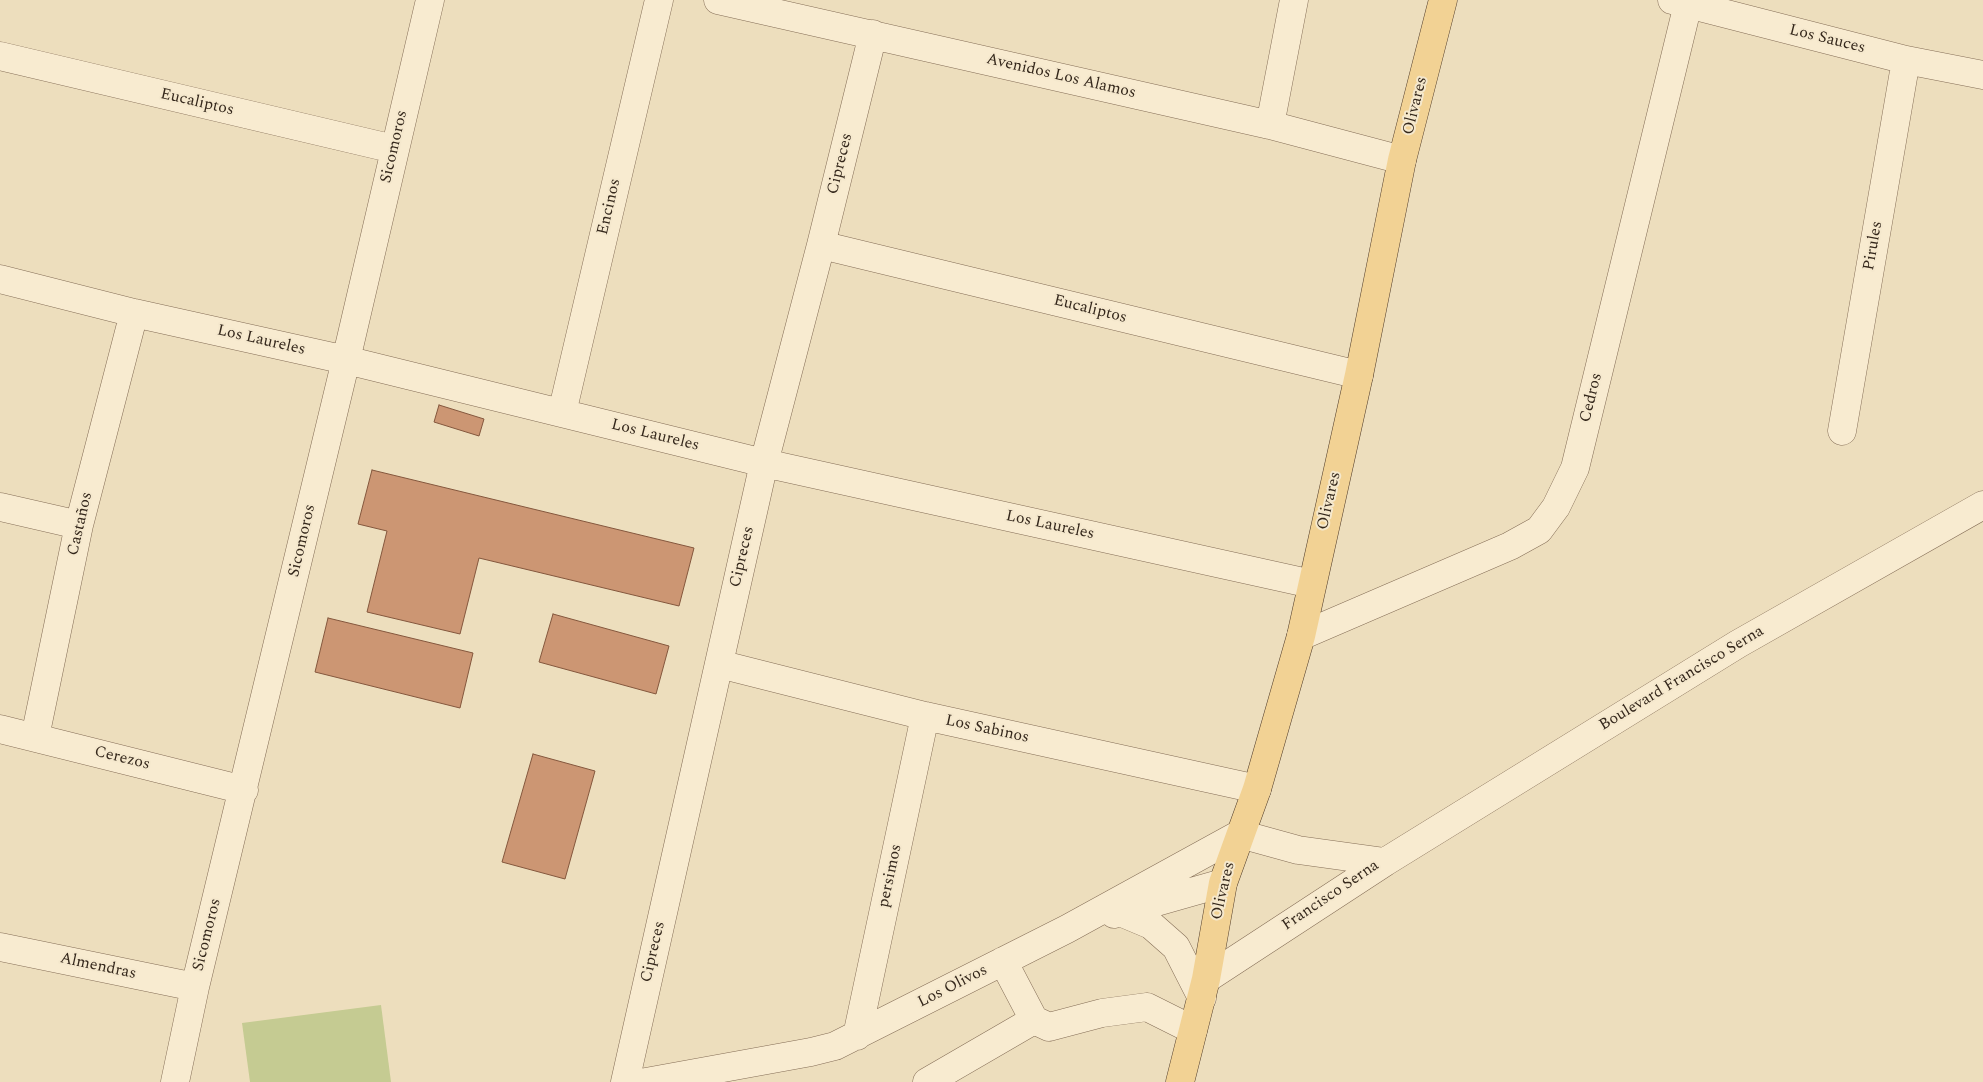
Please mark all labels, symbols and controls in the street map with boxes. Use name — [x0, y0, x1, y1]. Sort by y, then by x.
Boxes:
street label: Los Sauces — [1787, 21, 1867, 59]
street label: Avenidos Los Alamos — [984, 50, 1138, 104]
street label: Olivares — [1400, 75, 1432, 137]
street label: Eucaliptos — [158, 85, 236, 121]
street label: Sicomoros — [377, 109, 413, 185]
street label: Cipreces — [824, 132, 858, 196]
street label: Encinos — [594, 177, 626, 237]
street label: Pirules — [1860, 220, 1888, 272]
street label: Eucaliptos — [1051, 292, 1129, 328]
street label: Los Laureles — [215, 322, 307, 360]
street label: Cedros — [1577, 371, 1607, 425]
street label: Los Laureles — [609, 416, 701, 456]
street label: Olivares — [1314, 470, 1346, 532]
street label: Castaños — [64, 490, 98, 558]
street label: Sicomoros — [285, 503, 321, 579]
street label: Los Laureles — [1004, 507, 1096, 545]
street label: Cipreces — [727, 525, 759, 589]
street label: Boulevard Francisco Serna — [1596, 622, 1768, 736]
street label: Los Sabinos — [943, 712, 1031, 748]
street label: Cerezos — [92, 743, 152, 775]
street label: persimos — [875, 842, 907, 910]
street label: Francisco Serna — [1279, 856, 1383, 936]
street label: Olivares — [1208, 860, 1240, 922]
street label: Sicomoros — [190, 897, 226, 973]
street label: Cipreces — [638, 920, 670, 984]
street label: Almendras — [58, 950, 138, 984]
street label: Los Olivos — [915, 961, 991, 1013]

